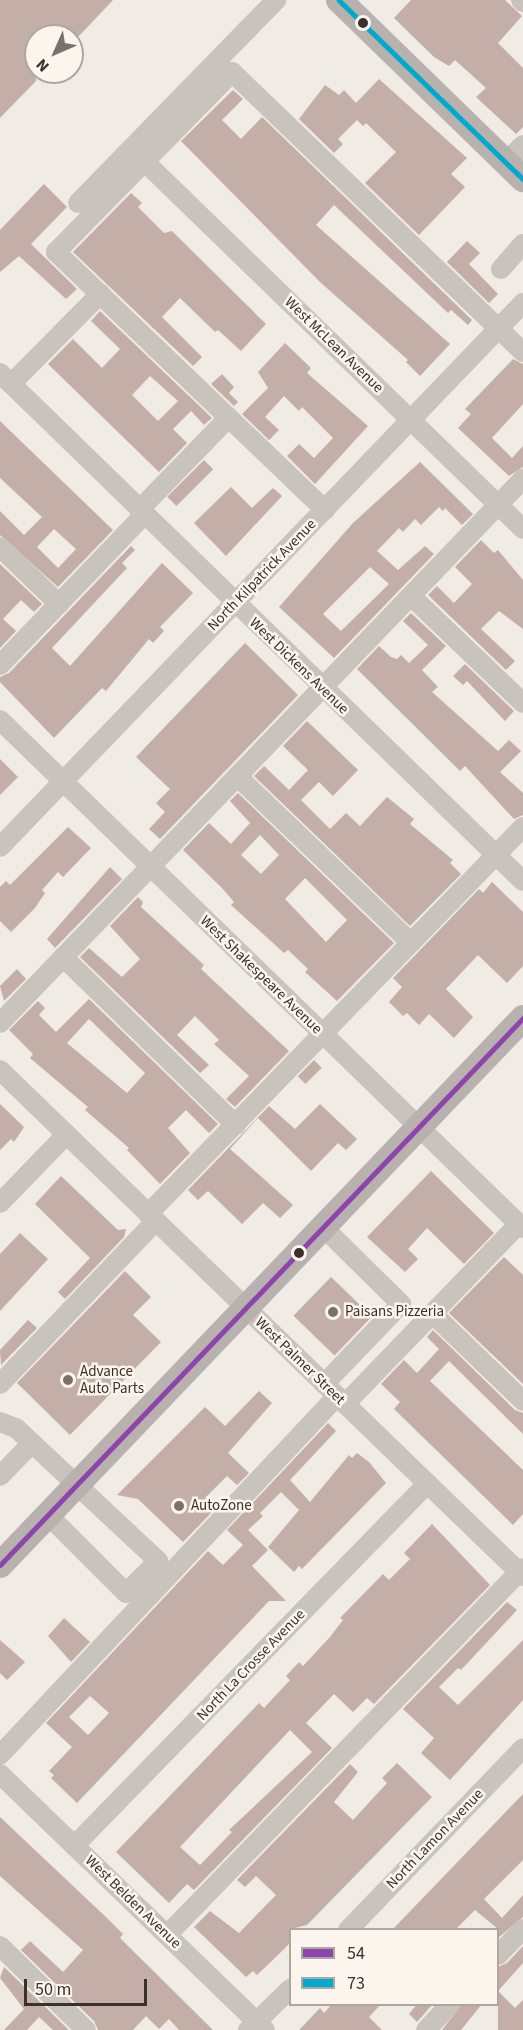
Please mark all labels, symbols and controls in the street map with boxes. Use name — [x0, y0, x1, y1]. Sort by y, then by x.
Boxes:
unlabelled marker — [357, 17, 369, 29]
north arrow — [24, 24, 84, 84]
text: N — [31, 54, 54, 77]
street label: West McLean Avenue — [281, 293, 387, 397]
street label: North Kilpatrick Avenue — [204, 515, 320, 635]
street label: West Dickens Avenue — [246, 614, 352, 718]
street label: West Shakespeare Avenue — [196, 912, 326, 1038]
unlabelled marker — [293, 1247, 305, 1259]
place label: Paisans Pizzeria — [345, 1303, 444, 1321]
marker: Paisans Pizzeria — [326, 1305, 340, 1319]
street label: West Palmer Street — [251, 1313, 349, 1409]
place label: Advance Auto Parts — [80, 1362, 144, 1397]
marker: Advance Auto Parts — [61, 1373, 75, 1387]
place label: AutoZone — [191, 1497, 252, 1515]
marker: AutoZone — [172, 1499, 186, 1513]
street label: North La Crosse Avenue — [193, 1605, 309, 1725]
street label: North Lamon Avenue — [383, 1785, 487, 1893]
street label: West Belden Avenue — [81, 1852, 185, 1952]
legend — [289, 1928, 499, 2006]
text: 54 — [347, 1941, 365, 1966]
scale bar — [27, 1967, 150, 2005]
text: 73 — [347, 1971, 365, 1996]
text: 50 m — [35, 1977, 71, 2002]

